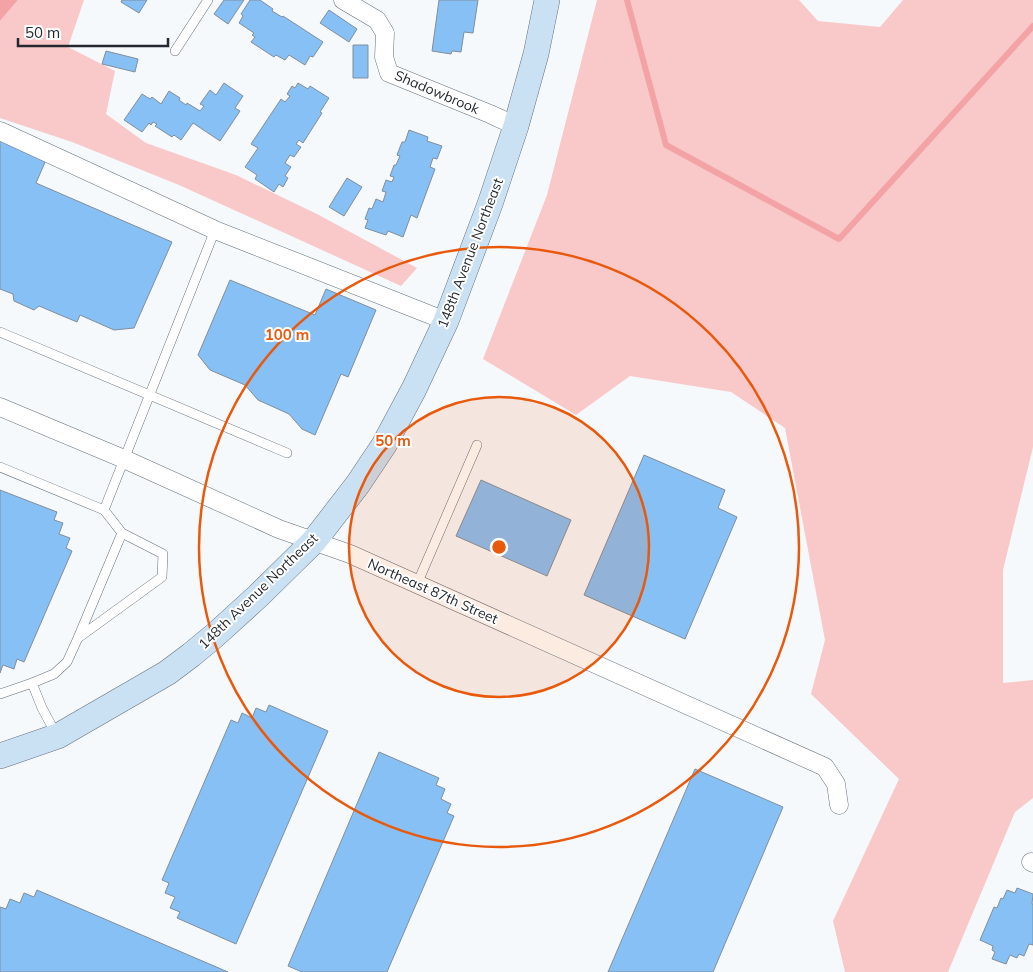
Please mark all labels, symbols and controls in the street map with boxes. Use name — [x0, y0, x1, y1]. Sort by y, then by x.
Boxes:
scale bar — [18, 15, 168, 47]
text: 50 m — [25, 23, 60, 42]
street label: Shadowbrook — [392, 66, 483, 118]
street label: 148th Avenue Northeast — [433, 175, 507, 331]
text: 100 m — [265, 325, 309, 344]
text: 50 m — [375, 431, 411, 450]
street label: 148th Avenue Northeast — [194, 529, 322, 653]
centre of rings — [490, 538, 508, 556]
street label: Northeast 87th Street — [365, 554, 501, 628]

